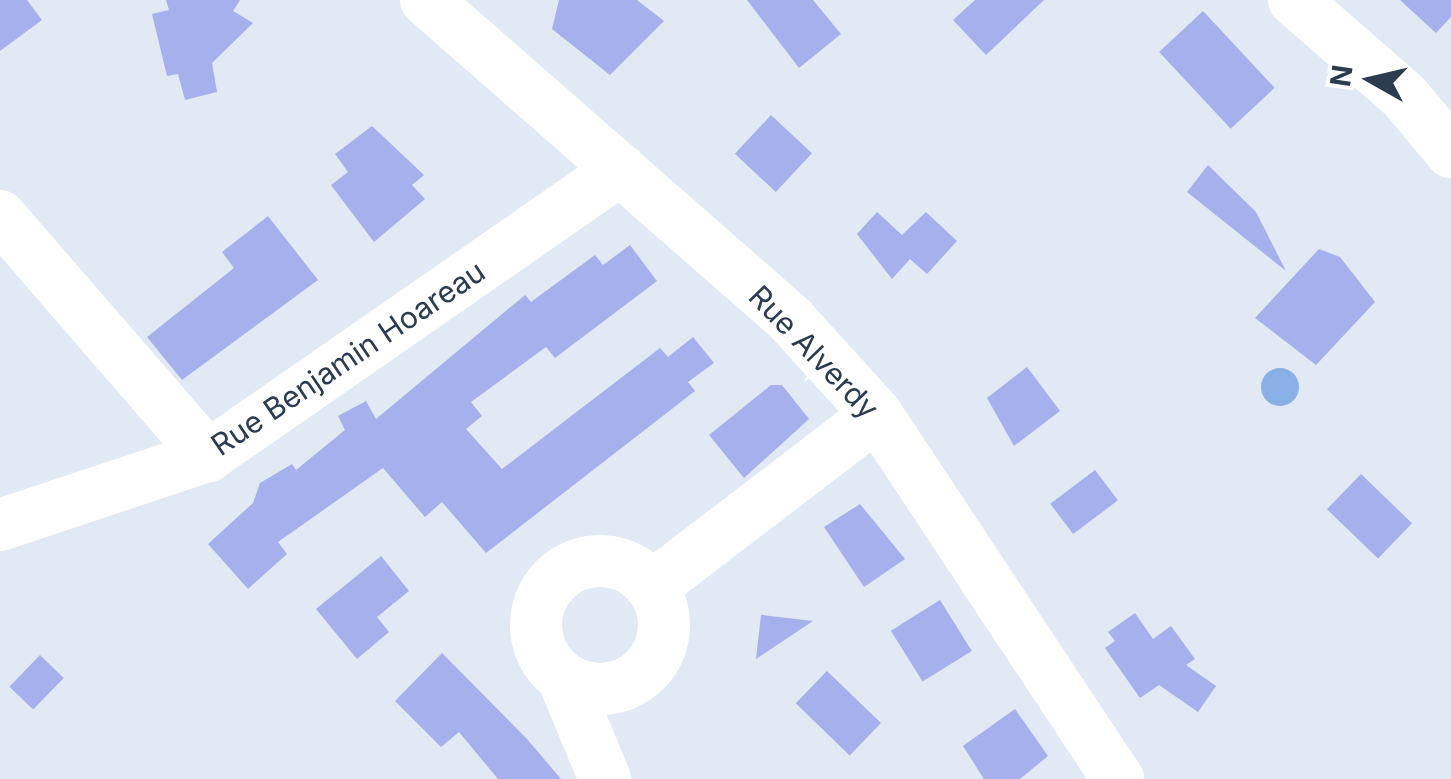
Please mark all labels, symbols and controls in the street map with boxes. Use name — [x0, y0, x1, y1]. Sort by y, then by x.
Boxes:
north arrow — [1321, 30, 1421, 130]
text: N — [1323, 63, 1360, 89]
street label: Rue Benjamin Hoareau — [204, 253, 492, 463]
street label: Rue Alverdy — [742, 278, 886, 426]

